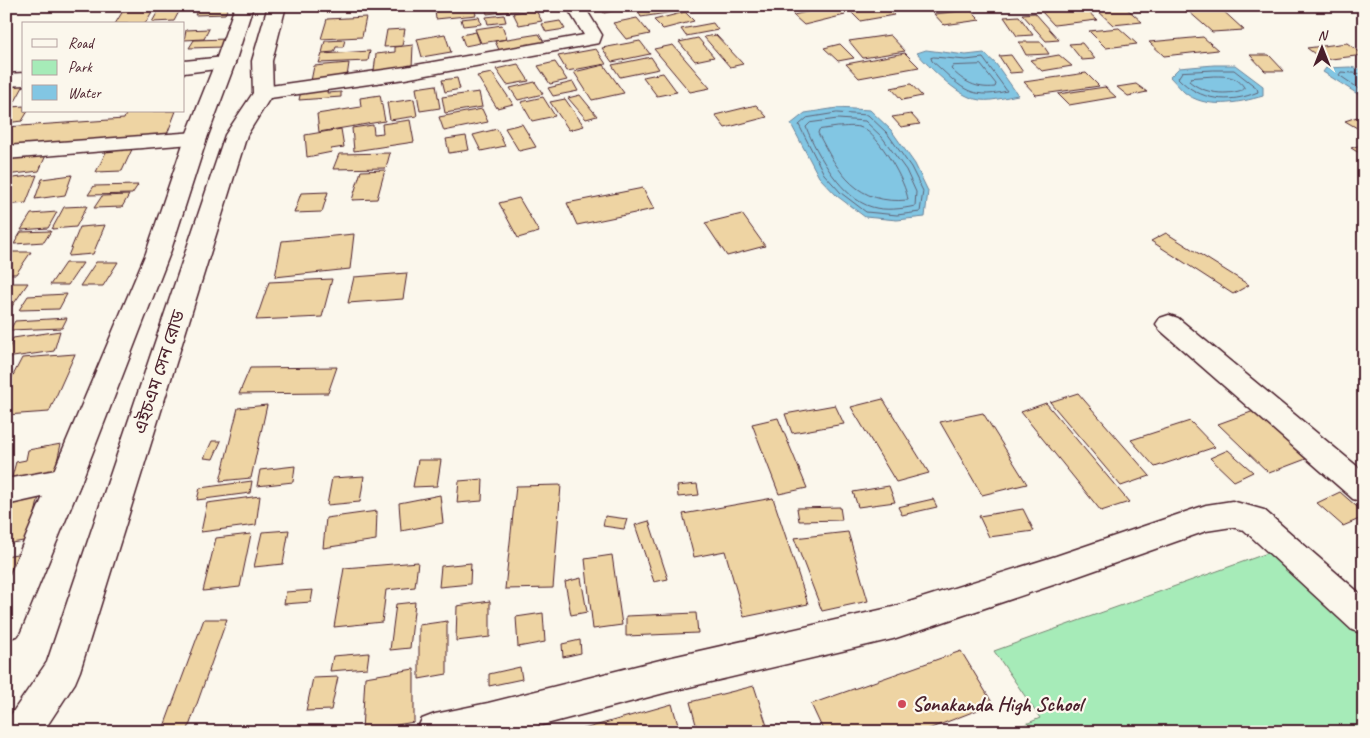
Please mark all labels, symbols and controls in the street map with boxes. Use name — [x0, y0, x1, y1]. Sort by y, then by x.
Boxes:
legend — [22, 22, 185, 112]
north arrow — [1298, 22, 1348, 72]
text: N — [1318, 27, 1329, 44]
text: Road — [68, 34, 95, 53]
text: Park — [68, 58, 93, 77]
text: Water — [68, 84, 102, 103]
street label: এইচএম সেন রোড — [129, 307, 189, 437]
place label: Sonakanda High School — [912, 691, 1087, 717]
marker: Sonakanda High School — [896, 698, 908, 710]

